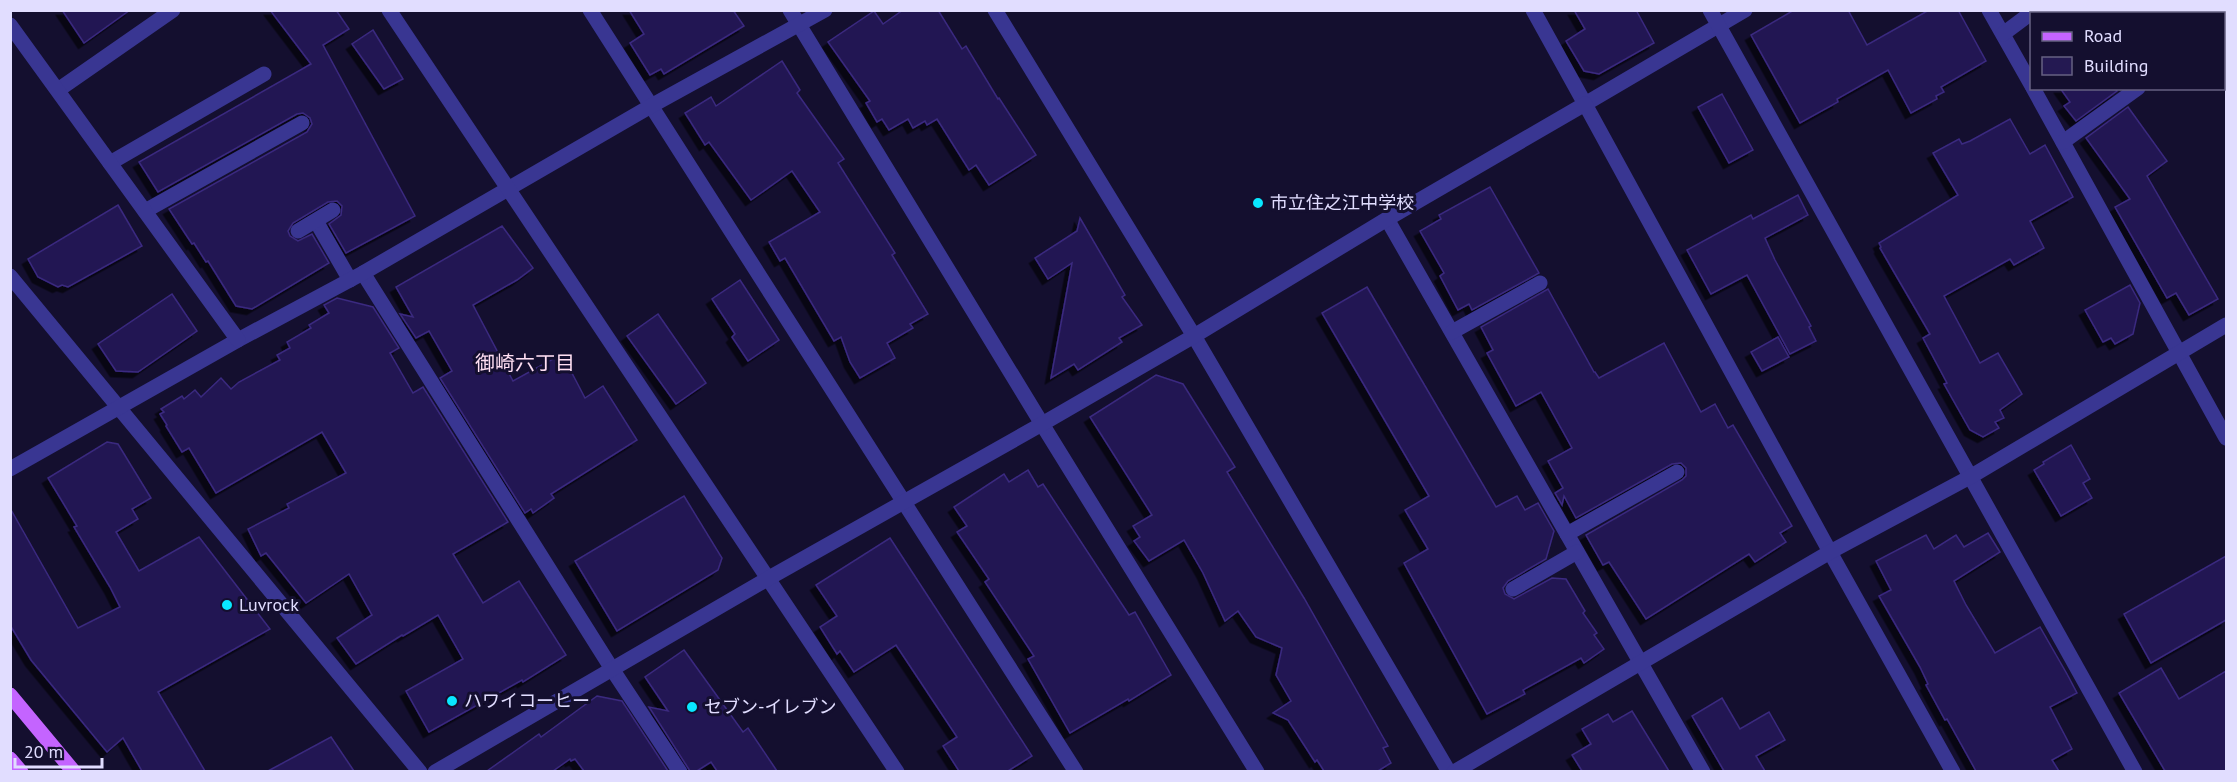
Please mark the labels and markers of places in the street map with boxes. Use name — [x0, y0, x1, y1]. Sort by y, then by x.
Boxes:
place label: 市立住之江中学校 — [1270, 191, 1414, 214]
marker: 市立住之江中学校 — [1251, 196, 1265, 210]
place label: Luvrock — [239, 593, 299, 616]
marker: Luvrock — [220, 598, 234, 612]
place label: ハワイコーヒー — [464, 689, 590, 712]
marker: ハワイコーヒー — [445, 694, 459, 708]
place label: セブン-イレブン — [704, 695, 836, 718]
marker: セブン-イレブン — [685, 700, 699, 714]

